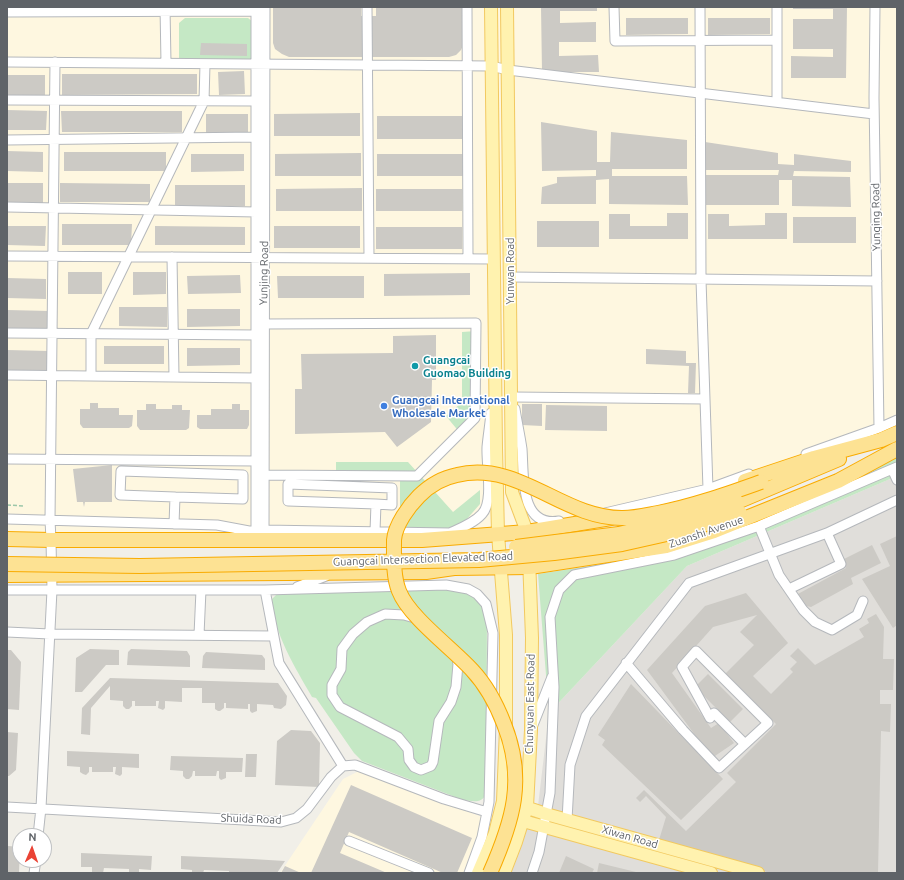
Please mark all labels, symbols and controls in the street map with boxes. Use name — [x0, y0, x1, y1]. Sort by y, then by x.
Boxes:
street label: Yunqing Road — [869, 183, 883, 251]
street label: Yunwan Road — [503, 238, 517, 304]
street label: Yunjing Road — [257, 241, 271, 305]
place label: Guangcai Guomao Building — [423, 353, 511, 379]
marker: Guangcai Guomao Building — [410, 361, 420, 371]
place label: Guangcai International Wholesale Market — [392, 393, 510, 419]
marker: Guangcai International Wholesale Market — [379, 401, 389, 411]
street label: Zuanshi Avenue — [667, 513, 745, 551]
street label: Guangcai Intersection Elevated Road — [333, 549, 513, 569]
street label: Chunyuan East Road — [523, 654, 537, 754]
street label: Shuida Road — [220, 811, 282, 827]
street label: Xiwan Road — [600, 823, 660, 851]
north arrow — [12, 828, 52, 868]
text: N — [28, 831, 37, 843]

